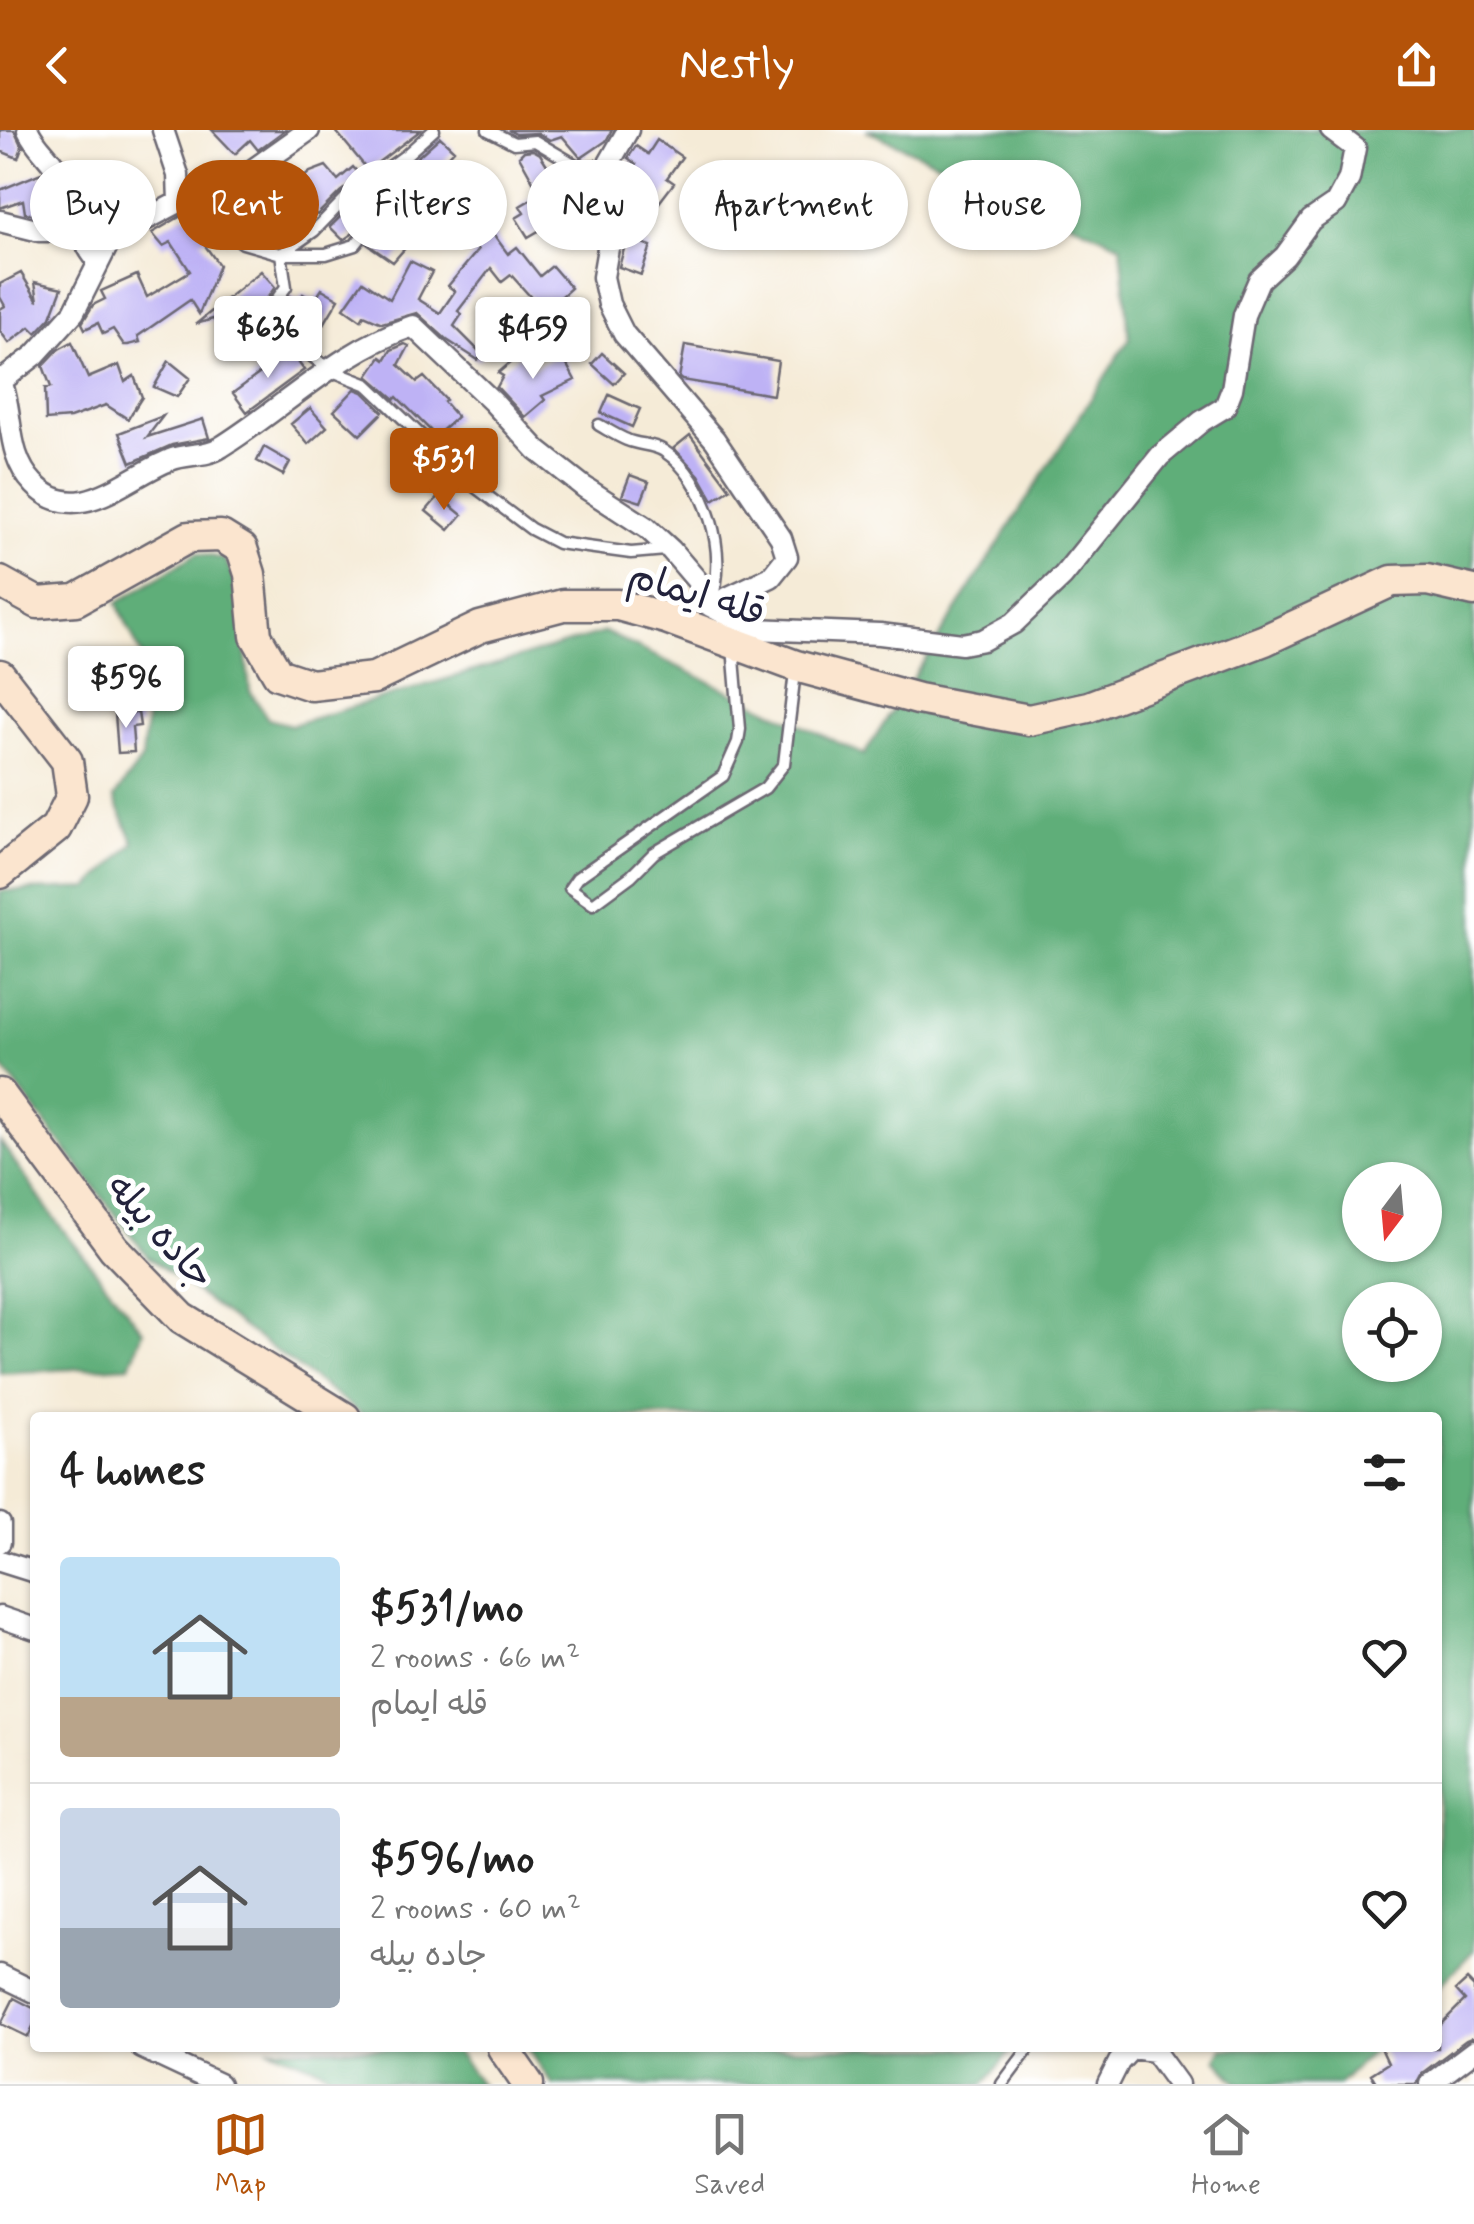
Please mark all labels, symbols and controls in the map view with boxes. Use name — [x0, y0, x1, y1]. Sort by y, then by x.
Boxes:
text: Nestly — [679, 36, 795, 95]
icon: back — [30, 38, 85, 93]
icon: share — [1389, 38, 1444, 93]
chip: Buy — [30, 160, 156, 250]
chip: Rent — [176, 160, 319, 250]
chip: Filters — [339, 160, 507, 250]
chip: New — [527, 160, 659, 250]
chip: Apartment — [679, 160, 908, 250]
chip: House — [928, 160, 1081, 250]
pin: $636 — [209, 296, 327, 381]
pin: $459 — [474, 297, 592, 382]
text: $636 — [236, 307, 300, 349]
text: $459 — [497, 308, 569, 350]
pin: $531 — [385, 428, 503, 513]
text: $531 — [412, 439, 476, 481]
street label: قله ایمام — [621, 551, 770, 641]
pin: $596 — [67, 646, 185, 731]
text: $596 — [90, 657, 162, 699]
north arrow — [1342, 1162, 1442, 1262]
map controls — [1342, 1162, 1442, 1382]
street label: جاده بیله — [94, 1165, 224, 1301]
button: locate — [1342, 1282, 1442, 1382]
text: 4 homes — [60, 1445, 206, 1500]
icon: filters — [1357, 1445, 1412, 1500]
text: $531/mo — [370, 1582, 524, 1637]
icon: home — [140, 1597, 260, 1717]
icon: heart — [1357, 1630, 1412, 1685]
text: 2 rooms · 66 m² — [370, 1637, 580, 1679]
text: قله ایمام — [370, 1684, 488, 1726]
text: $596/mo — [370, 1833, 534, 1888]
icon: home — [140, 1848, 260, 1968]
icon: heart — [1357, 1881, 1412, 1936]
text: 2 rooms · 60 m² — [370, 1888, 581, 1930]
text: جاده بیله — [370, 1935, 487, 1977]
tab: Map — [213, 2107, 268, 2204]
tab: Saved — [694, 2107, 765, 2204]
tab: Home — [1191, 2107, 1261, 2204]

